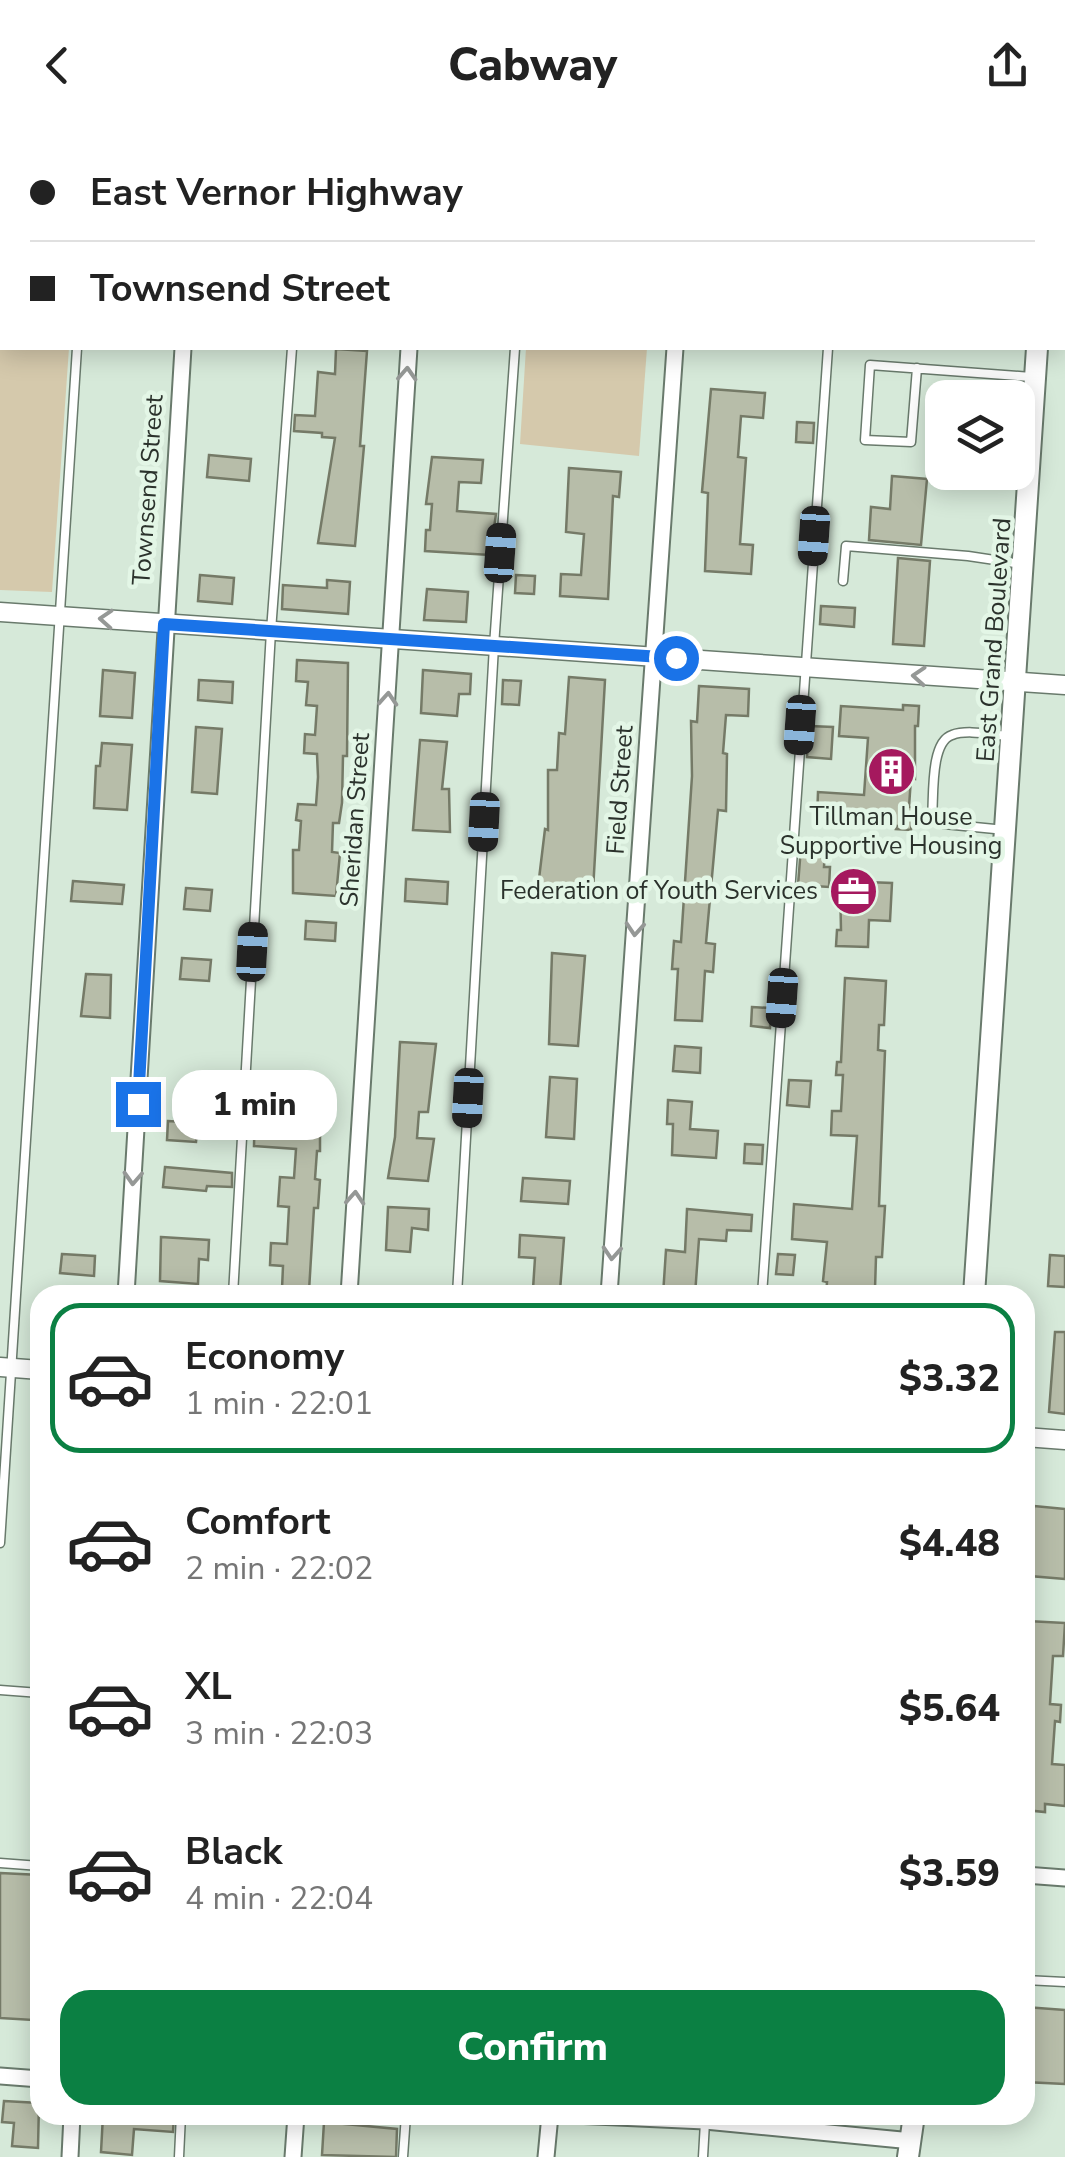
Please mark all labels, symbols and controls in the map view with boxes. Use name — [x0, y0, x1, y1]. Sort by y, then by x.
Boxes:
text: Cabway — [448, 35, 617, 96]
icon: back — [30, 38, 85, 93]
icon: share — [980, 38, 1035, 93]
text: East Vernor Highway — [90, 167, 463, 218]
text: Townsend Street — [90, 263, 390, 314]
one-way arrow — [396, 366, 417, 382]
map controls — [925, 380, 1035, 490]
button: layers — [925, 380, 1035, 490]
street label: Townsend Street — [124, 393, 172, 586]
car — [797, 505, 831, 567]
street label: East Grand Boulevard — [969, 517, 1019, 763]
car — [483, 522, 517, 584]
one-way arrow — [98, 609, 114, 631]
route start — [654, 636, 699, 681]
one-way arrow — [911, 666, 927, 687]
one-way arrow — [377, 690, 398, 706]
car — [783, 694, 817, 756]
street label: Field Street — [599, 724, 641, 856]
street label: Sheridan Street — [332, 732, 378, 908]
building icon: Tillman House Supportive Housing — [865, 745, 917, 797]
car — [467, 791, 501, 853]
place label: Tillman House Supportive Housing — [780, 800, 1002, 863]
office icon: Federation of Youth Services — [827, 865, 879, 917]
place label: Federation of Youth Services — [500, 874, 818, 908]
car — [235, 921, 269, 983]
one-way arrow — [625, 921, 646, 937]
car — [765, 967, 799, 1029]
car — [451, 1067, 485, 1129]
callout: 1 min — [173, 1069, 338, 1139]
route end — [116, 1082, 161, 1127]
text: 1 min — [212, 1083, 297, 1126]
one-way arrow — [123, 1171, 144, 1187]
one-way arrow — [344, 1189, 366, 1205]
one-way arrow — [602, 1245, 623, 1261]
text: Economy — [185, 1331, 344, 1382]
icon: car — [65, 1333, 155, 1423]
text: $3.32 — [899, 1353, 1000, 1404]
text: 1 min · 22:01 — [185, 1382, 373, 1425]
text: Comfort — [185, 1496, 330, 1547]
icon: car — [65, 1498, 155, 1588]
text: $4.48 — [899, 1518, 1000, 1569]
text: 2 min · 22:02 — [185, 1547, 373, 1590]
text: XL — [185, 1661, 232, 1712]
icon: car — [65, 1663, 155, 1753]
text: $5.64 — [899, 1683, 1000, 1734]
text: 3 min · 22:03 — [185, 1712, 373, 1755]
text: Black — [185, 1826, 282, 1877]
icon: car — [65, 1828, 155, 1918]
text: $3.59 — [899, 1848, 1000, 1899]
text: 4 min · 22:04 — [185, 1877, 373, 1920]
button: Confirm — [60, 1990, 1005, 2105]

